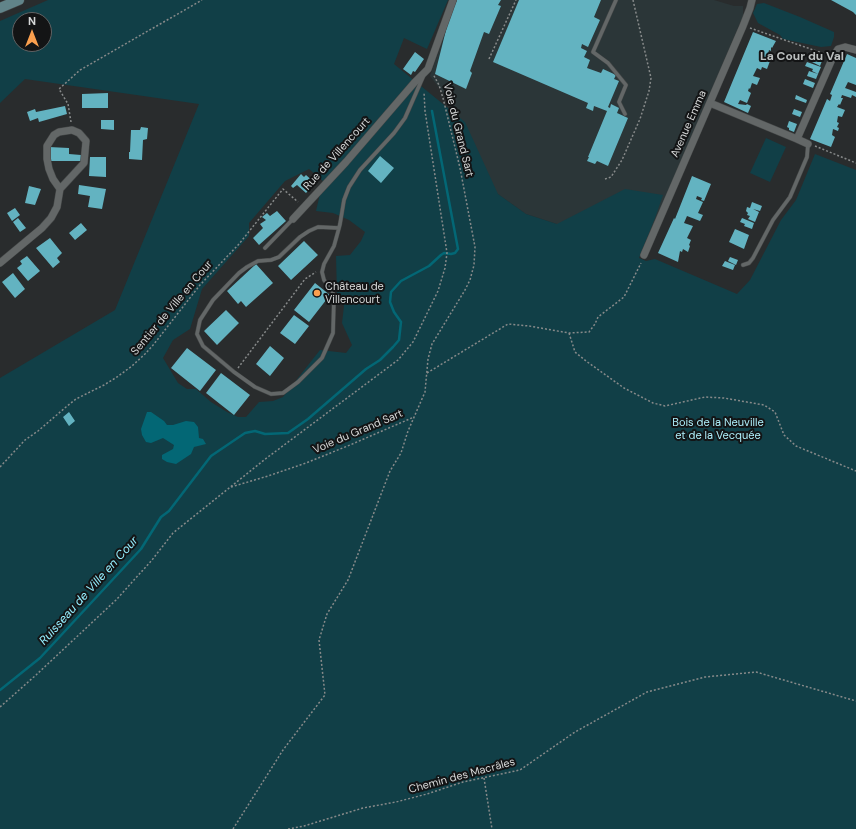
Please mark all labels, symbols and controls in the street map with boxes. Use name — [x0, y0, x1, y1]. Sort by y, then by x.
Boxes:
north arrow — [12, 12, 52, 52]
text: N — [28, 14, 36, 28]
district label: La Cour du Val — [760, 50, 844, 64]
street label: Voie du Grand Sart — [440, 82, 476, 178]
street label: Avenue Emma — [668, 88, 710, 160]
street label: Rue de Villencourt — [301, 115, 373, 193]
street label: Sentier de Ville en Cour — [129, 258, 215, 358]
place label: Château de Villencourt — [325, 280, 384, 306]
marker: Château de Villencourt — [312, 288, 322, 298]
street label: Voie du Grand Sart — [311, 407, 405, 457]
park label: Bois de la Neuville et de la Vecquée — [672, 416, 764, 442]
water label: Ruisseau de Ville en Cour — [36, 534, 142, 648]
street label: Chemin des Macrâles — [407, 755, 517, 797]

